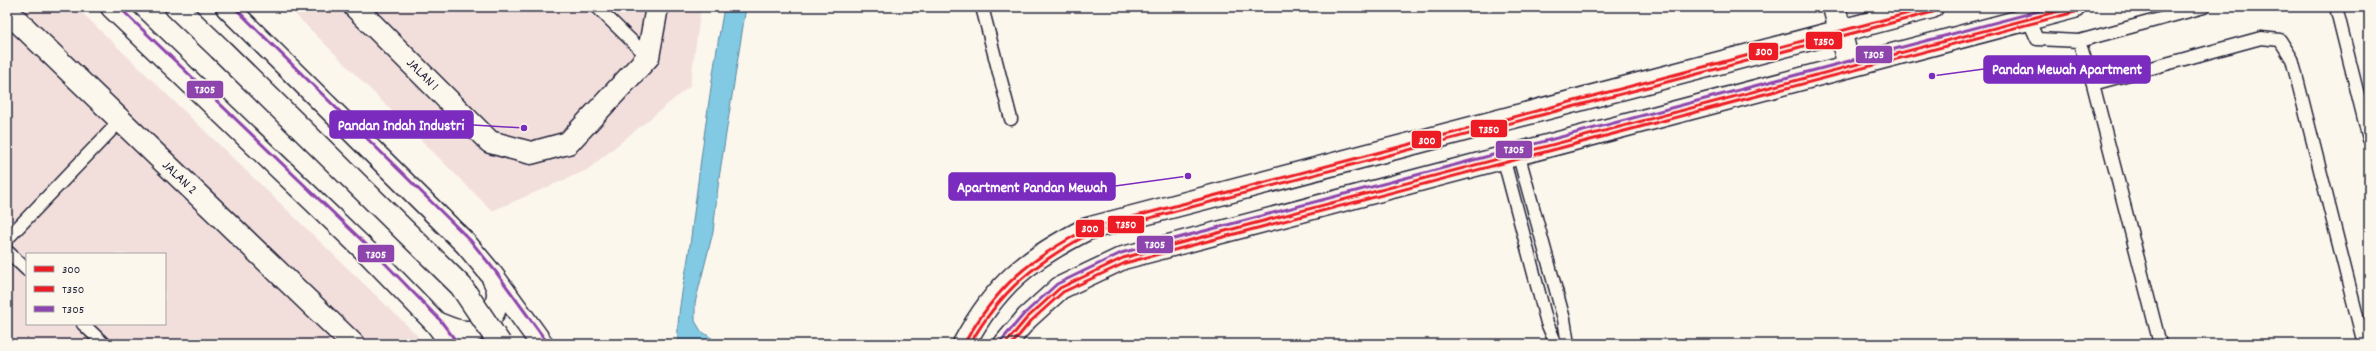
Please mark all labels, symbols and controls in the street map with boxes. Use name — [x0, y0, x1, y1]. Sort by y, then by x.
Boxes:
line badge: T350 — [1805, 31, 1843, 50]
text: T350 — [1814, 35, 1834, 51]
line badge: 300 — [1748, 42, 1779, 61]
text: 300 — [1756, 45, 1772, 61]
line badge: T305 — [1855, 45, 1893, 64]
text: T305 — [1864, 48, 1884, 64]
street label: JALAN 1 — [401, 54, 443, 96]
callout: Pandan Mewah Apartment — [1984, 56, 2150, 83]
text: Pandan Mewah Apartment — [1992, 60, 2143, 82]
line badge: T305 — [186, 80, 224, 99]
text: T305 — [195, 83, 215, 99]
callout: Pandan Indah Industri — [330, 111, 473, 138]
text: Pandan Indah Industri — [338, 116, 464, 138]
line badge: T350 — [1470, 119, 1508, 138]
text: T350 — [1479, 123, 1499, 139]
line badge: 300 — [1411, 130, 1442, 149]
text: 300 — [1419, 134, 1435, 150]
line badge: T305 — [1495, 140, 1533, 159]
text: T305 — [1504, 143, 1524, 159]
street label: JALAN 2 — [157, 156, 201, 200]
callout: Apartment Pandan Mewah — [949, 173, 1115, 200]
text: Apartment Pandan Mewah — [957, 178, 1107, 200]
line badge: T350 — [1107, 215, 1145, 234]
text: T350 — [1116, 218, 1136, 234]
line badge: 300 — [1075, 219, 1105, 238]
text: 300 — [1082, 222, 1098, 238]
line badge: T305 — [1136, 235, 1174, 254]
text: T305 — [1145, 238, 1165, 254]
line badge: T305 — [357, 244, 395, 263]
text: T305 — [366, 248, 386, 264]
legend — [26, 253, 166, 325]
text: 300 — [62, 262, 80, 279]
text: T350 — [62, 282, 84, 299]
text: T305 — [62, 302, 84, 319]

